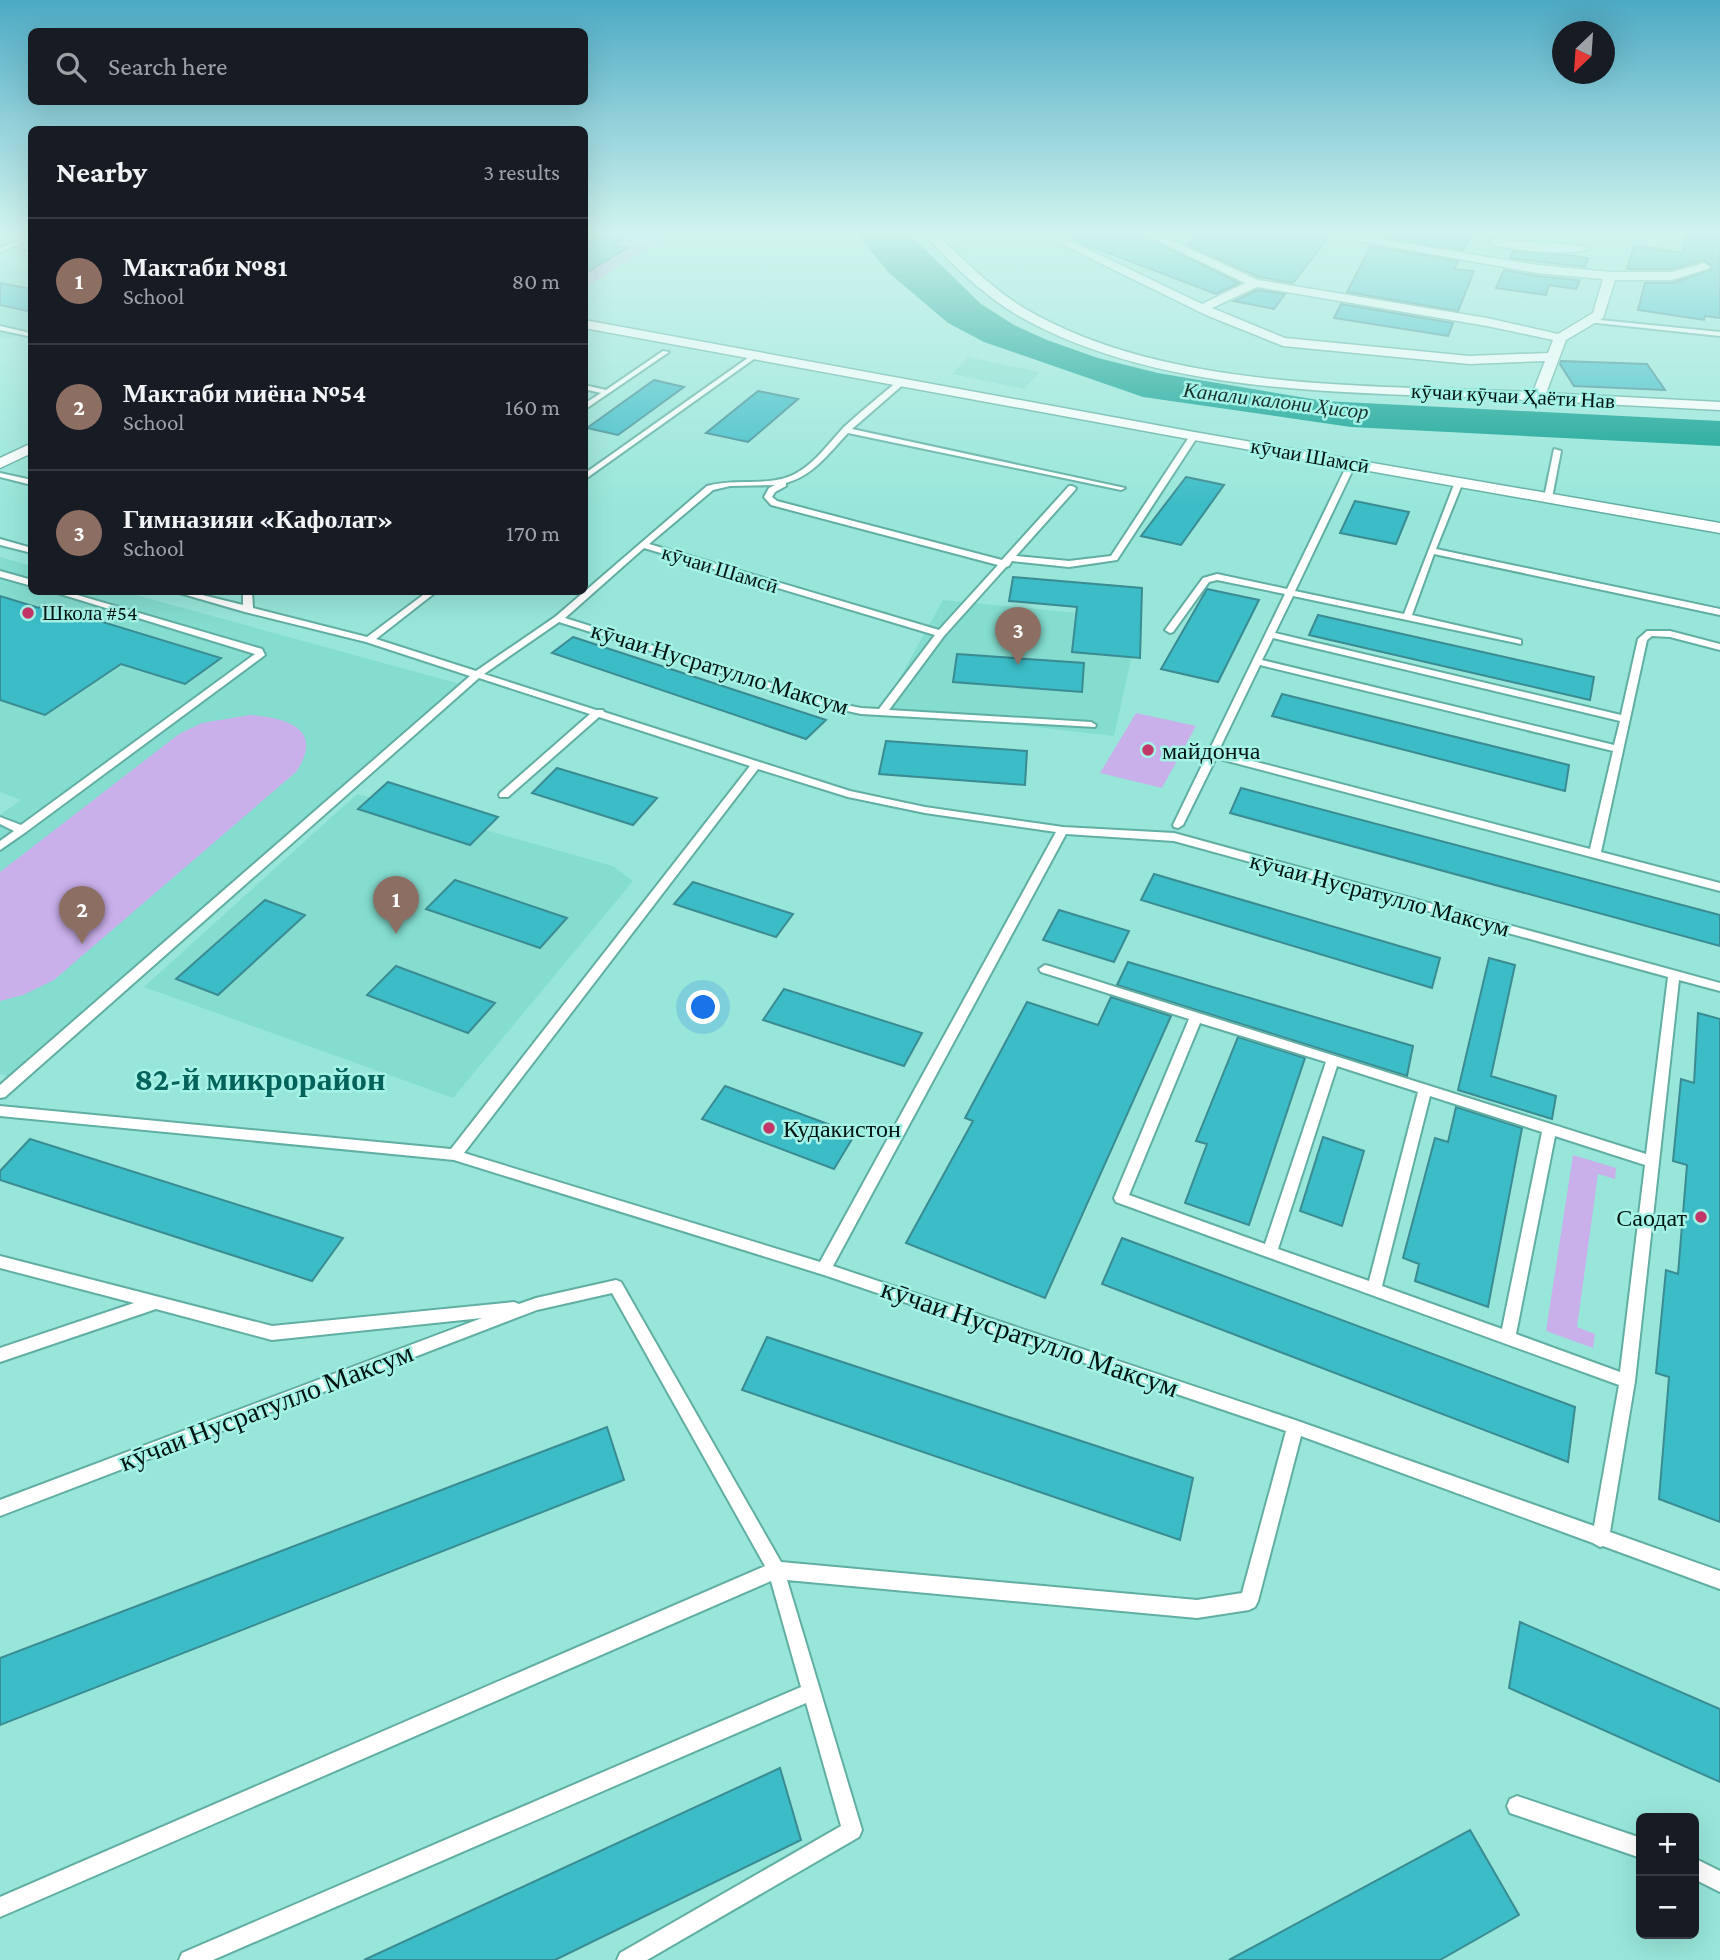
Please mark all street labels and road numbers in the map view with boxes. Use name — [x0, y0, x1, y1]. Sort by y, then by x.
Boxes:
street label: кӯчаи кӯчаи Ҳаёти Нав — [1410, 379, 1616, 413]
street label: кӯчаи Шамсӣ — [1249, 434, 1371, 478]
street label: кӯчаи Шамсӣ — [659, 540, 781, 598]
street label: кӯчаи Нусратулло Максум — [588, 616, 852, 720]
street label: кӯчаи Нусратулло Максум — [1247, 846, 1513, 942]
street label: кӯчаи Нусратулло Максум — [877, 1273, 1183, 1404]
street label: кӯчаи Нусратулло Максум — [115, 1336, 418, 1477]

